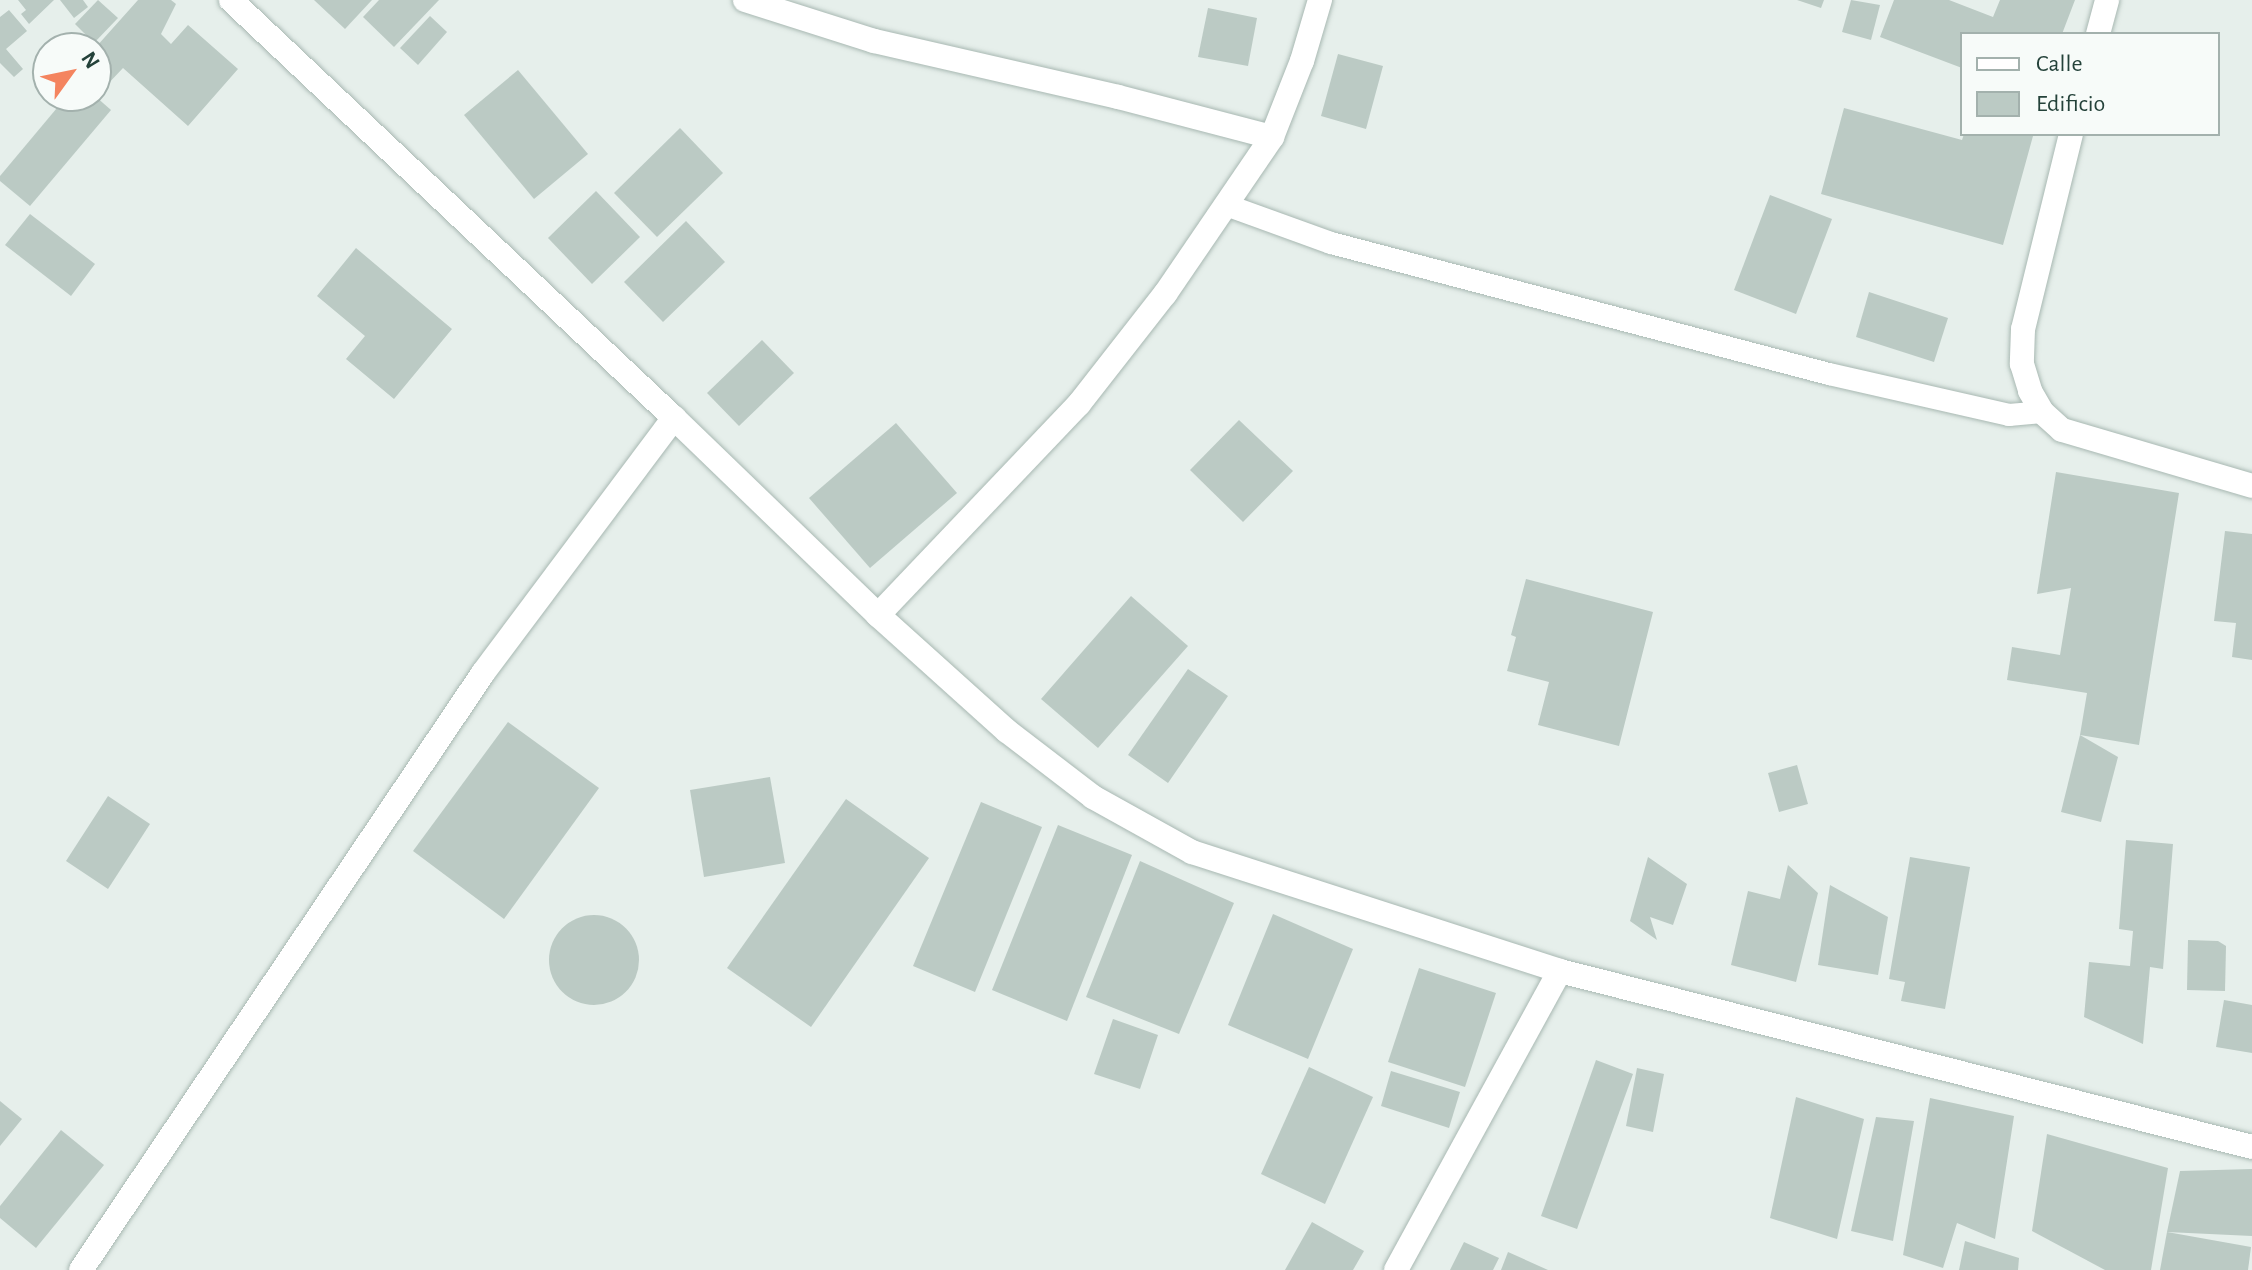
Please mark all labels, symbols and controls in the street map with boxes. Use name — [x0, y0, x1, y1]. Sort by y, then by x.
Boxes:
north arrow — [32, 32, 112, 112]
legend — [1960, 32, 2220, 136]
text: N — [77, 48, 104, 72]
text: Calle — [2036, 52, 2083, 76]
text: Edificio — [2036, 92, 2105, 116]

